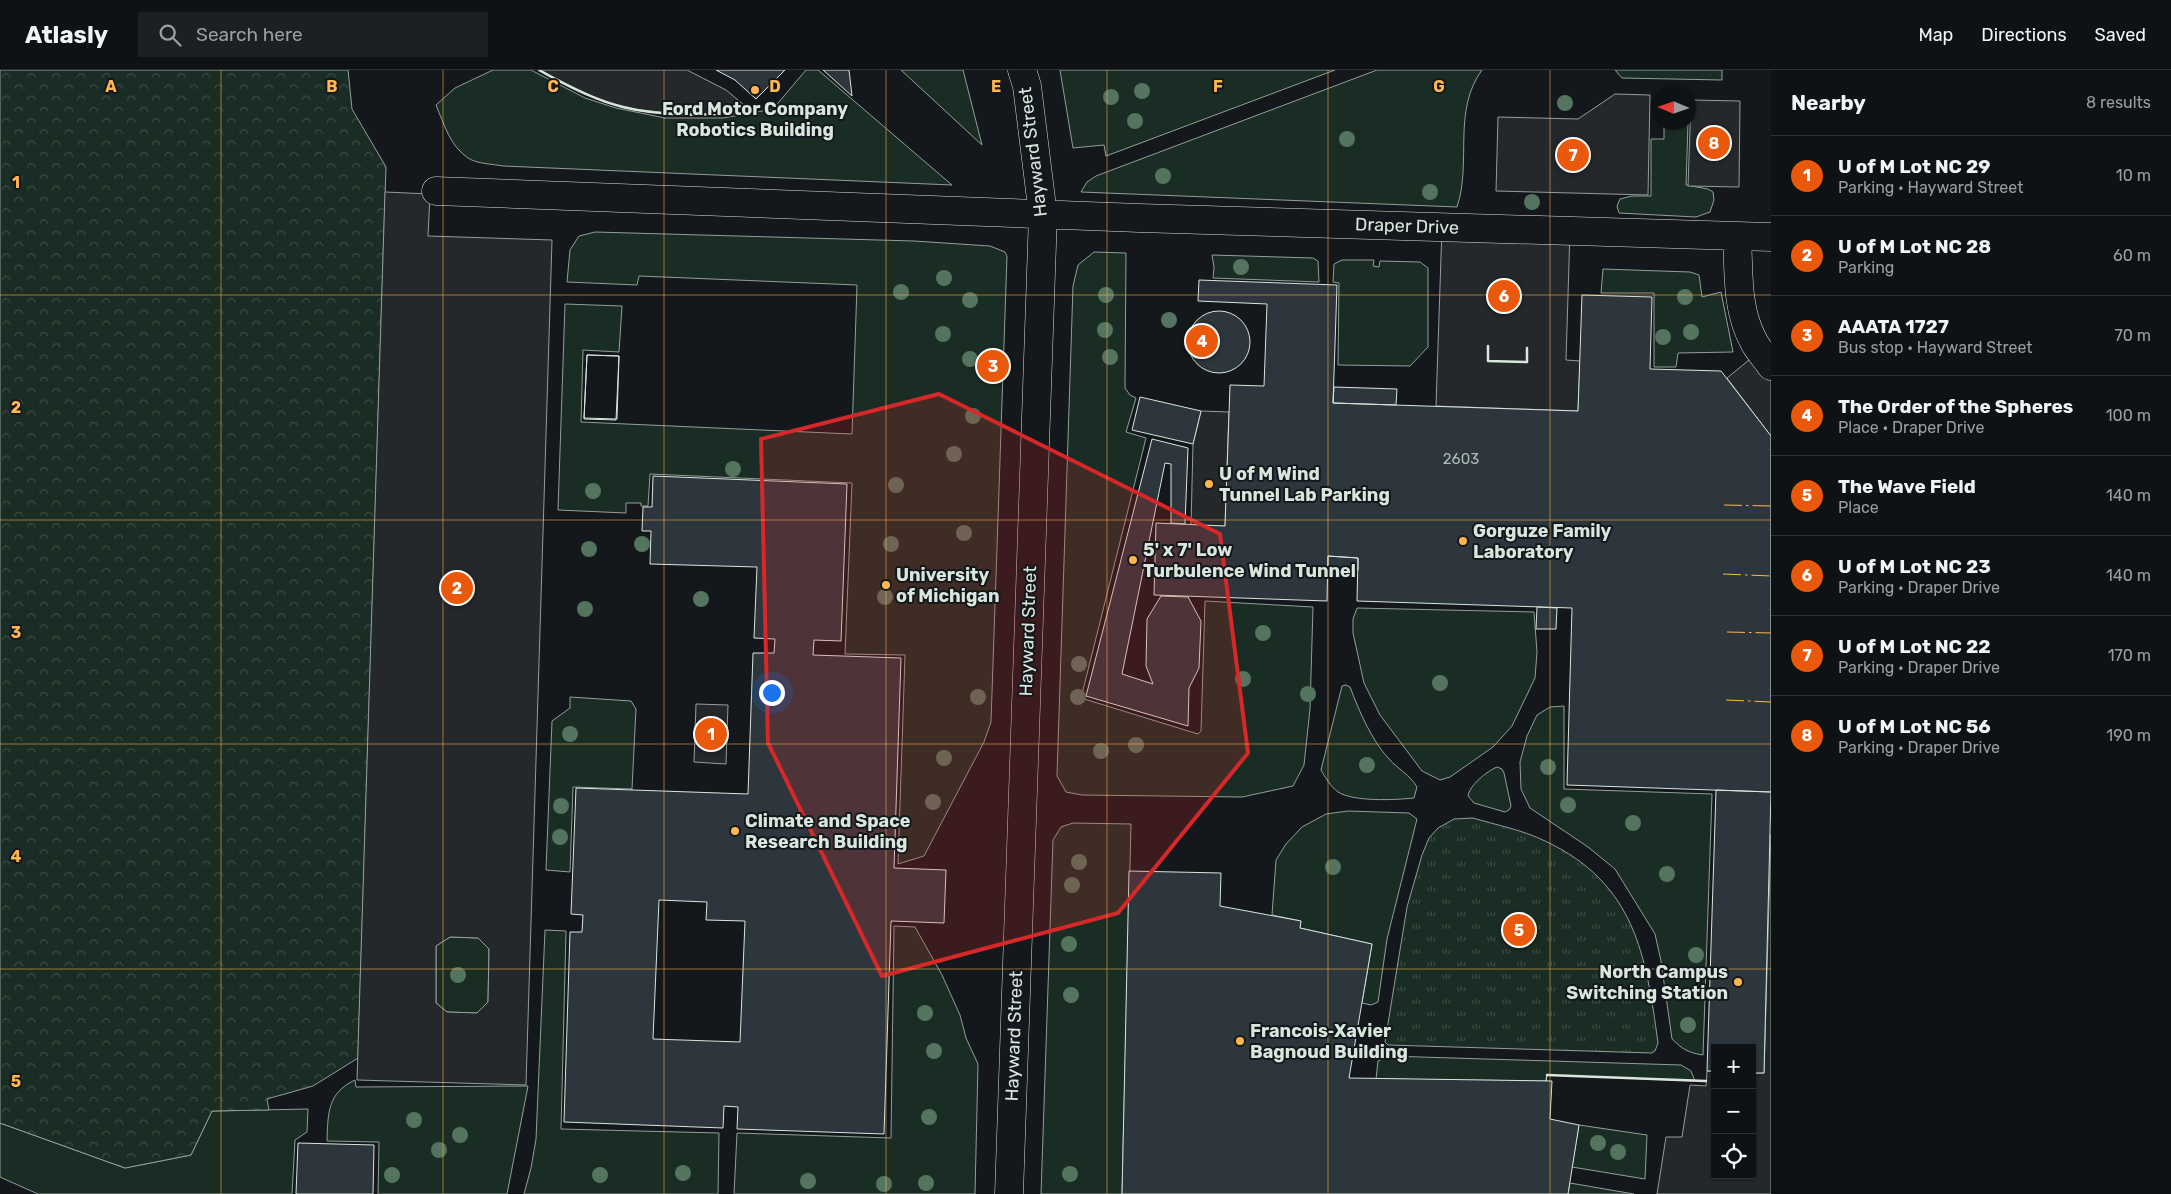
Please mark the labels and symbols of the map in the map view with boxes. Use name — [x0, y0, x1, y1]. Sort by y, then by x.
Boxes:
text: A — [105, 77, 117, 96]
text: B — [326, 77, 338, 96]
text: C — [547, 77, 559, 96]
text: D — [769, 77, 781, 96]
text: E — [991, 77, 1001, 96]
text: F — [1213, 77, 1223, 96]
text: G — [1433, 77, 1445, 96]
marker: Ford Motor Company Robotics Building — [749, 84, 761, 96]
north arrow — [1651, 85, 1696, 130]
street label: Hayward Street — [1014, 86, 1052, 218]
place label: Ford Motor Company Robotics Building — [662, 98, 848, 141]
pin: 8 — [1698, 124, 1730, 162]
pin: 7 — [1557, 136, 1589, 174]
text: 1 — [12, 173, 20, 192]
street label: Draper Drive — [1355, 213, 1459, 239]
pin: 6 — [1488, 277, 1520, 315]
pin: 4 — [1186, 322, 1218, 360]
pin: 3 — [977, 347, 1009, 385]
text: 2 — [11, 398, 21, 417]
house number: 2603 — [1443, 450, 1479, 468]
place label: U of M Wind Tunnel Lab Parking — [1219, 463, 1390, 506]
marker: U of M Wind Tunnel Lab Parking — [1203, 478, 1215, 490]
place label: Gorguze Family Laboratory — [1473, 520, 1612, 563]
marker: Gorguze Family Laboratory — [1457, 535, 1469, 547]
place label: 5' x 7' Low Turbulence Wind Tunnel — [1143, 539, 1356, 582]
marker: 5' x 7' Low Turbulence Wind Tunnel — [1127, 554, 1139, 566]
place label: University of Michigan — [896, 564, 999, 607]
street label: Hayward Street — [1015, 565, 1041, 697]
pin: 2 — [441, 569, 473, 607]
marker: University of Michigan — [880, 579, 892, 591]
text: 3 — [11, 623, 21, 642]
your location — [759, 680, 785, 706]
pin: 1 — [695, 715, 727, 753]
place label: Climate and Space Research Building — [745, 810, 911, 853]
marker: Climate and Space Research Building — [729, 825, 741, 837]
text: 4 — [11, 847, 22, 866]
pin: 5 — [1503, 911, 1535, 949]
place label: North Campus Switching Station — [1566, 961, 1728, 1004]
street label: Hayward Street — [1001, 970, 1027, 1102]
marker: North Campus Switching Station — [1732, 976, 1744, 988]
place label: Francois‑Xavier Bagnoud Building — [1250, 1020, 1408, 1063]
marker: Francois‑Xavier Bagnoud Building — [1234, 1035, 1246, 1047]
text: 5 — [11, 1072, 21, 1091]

